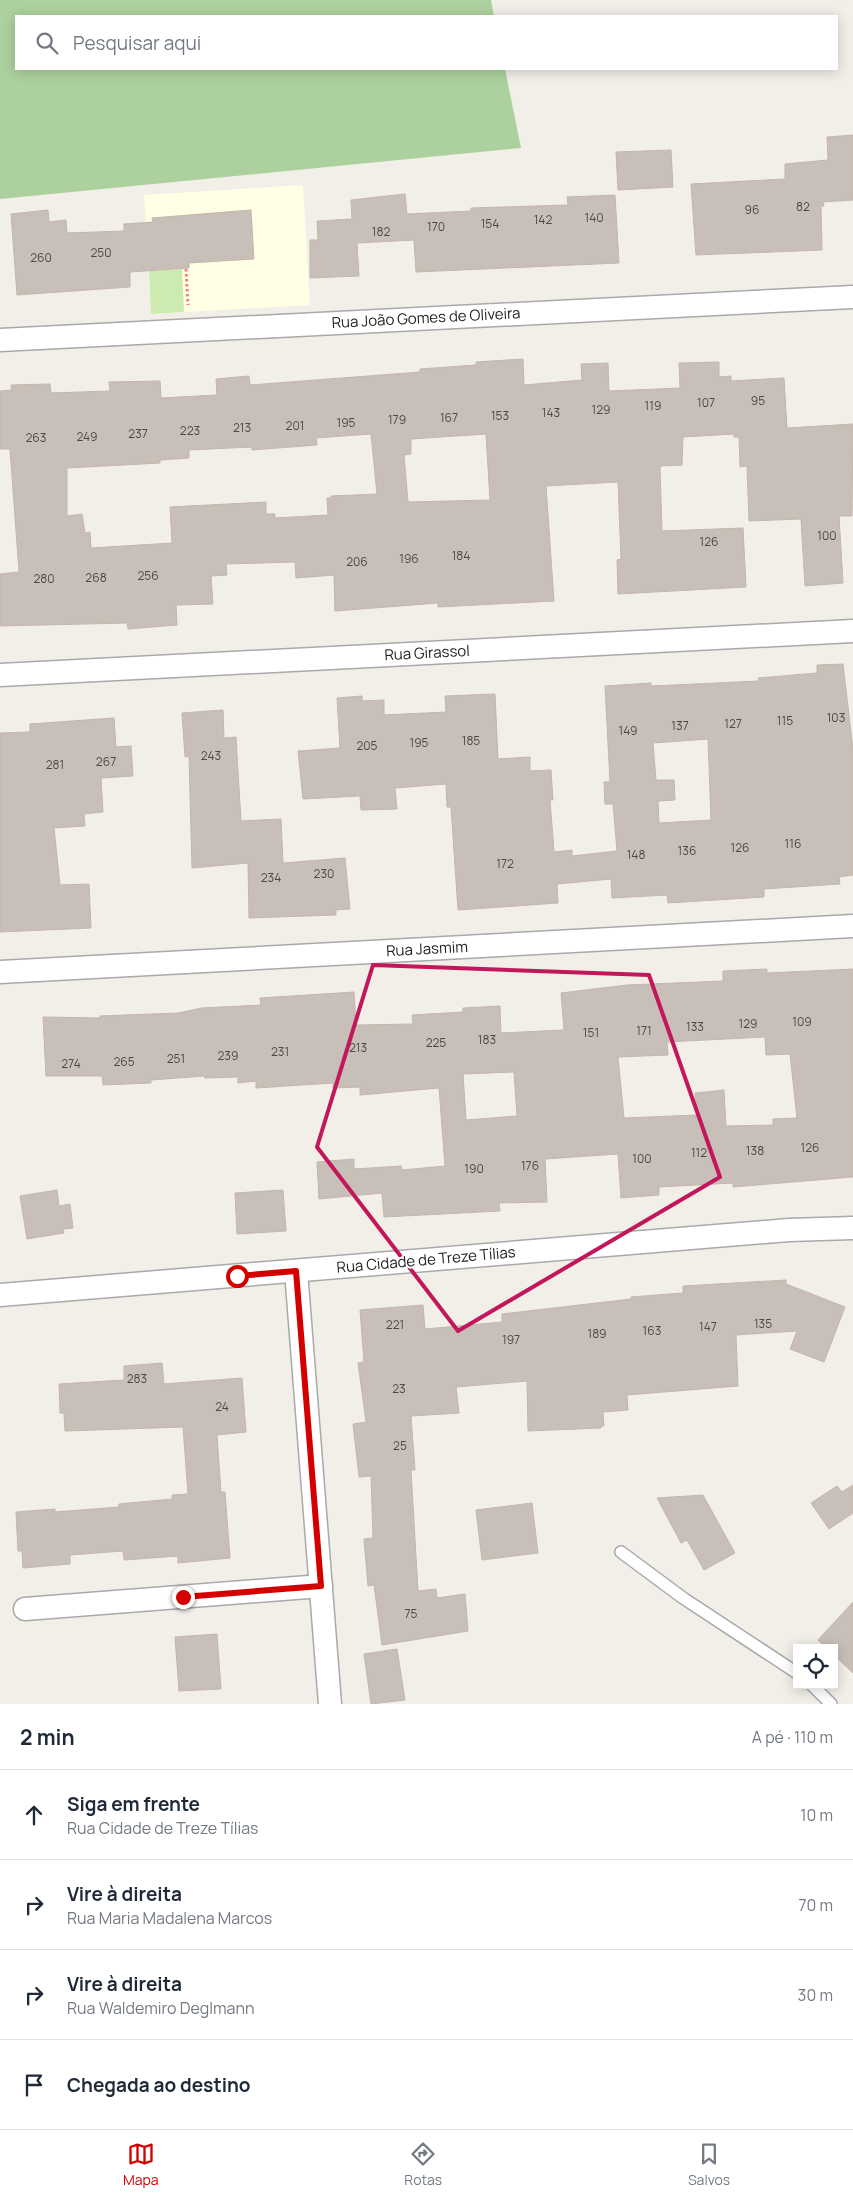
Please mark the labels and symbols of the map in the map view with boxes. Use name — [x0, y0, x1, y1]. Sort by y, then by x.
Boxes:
house number: 82 — [796, 198, 810, 215]
house number: 96 — [745, 201, 759, 218]
house number: 140 — [584, 209, 604, 226]
house number: 142 — [534, 211, 552, 228]
house number: 154 — [481, 215, 499, 232]
house number: 170 — [427, 218, 445, 235]
house number: 182 — [372, 223, 390, 240]
house number: 250 — [90, 244, 112, 261]
house number: 260 — [30, 249, 52, 266]
street label: Rua João Gomes de Oliveira — [331, 302, 521, 333]
house number: 95 — [751, 392, 765, 409]
house number: 107 — [697, 394, 715, 411]
house number: 119 — [645, 397, 661, 414]
house number: 129 — [592, 401, 610, 418]
house number: 143 — [542, 404, 560, 421]
house number: 153 — [491, 407, 509, 424]
house number: 167 — [440, 409, 458, 426]
house number: 179 — [388, 411, 406, 428]
house number: 195 — [336, 414, 356, 431]
house number: 201 — [286, 417, 304, 434]
house number: 213 — [233, 419, 251, 436]
house number: 223 — [180, 422, 200, 439]
house number: 237 — [128, 425, 148, 442]
house number: 249 — [76, 428, 98, 445]
house number: 263 — [26, 429, 46, 446]
house number: 100 — [817, 527, 837, 544]
house number: 126 — [700, 533, 718, 550]
house number: 184 — [452, 547, 470, 564]
house number: 196 — [399, 550, 419, 567]
house number: 206 — [346, 553, 368, 570]
house number: 256 — [137, 567, 159, 584]
house number: 268 — [85, 569, 107, 586]
house number: 280 — [33, 570, 55, 587]
street label: Rua Girassol — [384, 640, 470, 665]
house number: 103 — [827, 709, 845, 726]
house number: 115 — [777, 712, 793, 729]
house number: 127 — [724, 715, 742, 732]
house number: 137 — [671, 717, 689, 734]
house number: 149 — [618, 722, 638, 739]
house number: 185 — [462, 732, 480, 749]
house number: 195 — [409, 734, 429, 751]
house number: 205 — [356, 737, 378, 754]
house number: 243 — [201, 747, 221, 764]
house number: 267 — [96, 753, 116, 770]
house number: 281 — [46, 756, 64, 773]
house number: 116 — [785, 835, 801, 852]
house number: 126 — [731, 839, 749, 856]
house number: 136 — [678, 842, 696, 859]
house number: 148 — [627, 846, 645, 863]
house number: 172 — [496, 855, 514, 872]
house number: 230 — [314, 865, 334, 882]
house number: 234 — [261, 869, 281, 886]
street label: Rua Jasmim — [386, 936, 468, 961]
house number: 109 — [792, 1013, 812, 1030]
house number: 129 — [739, 1015, 757, 1032]
house number: 133 — [686, 1018, 704, 1035]
house number: 171 — [636, 1022, 652, 1039]
house number: 151 — [583, 1024, 599, 1041]
house number: 183 — [478, 1031, 496, 1048]
house number: 225 — [426, 1034, 446, 1051]
house number: 213 — [349, 1039, 367, 1056]
house number: 231 — [271, 1043, 289, 1060]
house number: 239 — [218, 1047, 238, 1064]
house number: 251 — [167, 1050, 185, 1067]
house number: 265 — [113, 1053, 135, 1070]
house number: 274 — [61, 1055, 81, 1072]
house number: 126 — [801, 1139, 819, 1156]
house number: 138 — [746, 1142, 764, 1159]
house number: 112 — [691, 1144, 707, 1161]
house number: 100 — [632, 1150, 652, 1167]
house number: 176 — [521, 1157, 539, 1174]
house number: 190 — [464, 1160, 484, 1177]
street label: Rua Cidade de Treze Tílias — [336, 1241, 516, 1278]
route start — [226, 1265, 249, 1288]
house number: 135 — [754, 1315, 772, 1332]
house number: 221 — [386, 1316, 404, 1333]
house number: 147 — [699, 1318, 717, 1335]
house number: 163 — [643, 1322, 661, 1339]
house number: 189 — [587, 1325, 607, 1342]
house number: 197 — [502, 1331, 520, 1348]
house number: 283 — [127, 1370, 147, 1387]
house number: 23 — [392, 1380, 406, 1397]
house number: 24 — [215, 1398, 229, 1415]
house number: 25 — [393, 1437, 407, 1454]
route end — [172, 1586, 195, 1609]
house number: 75 — [405, 1605, 418, 1622]

